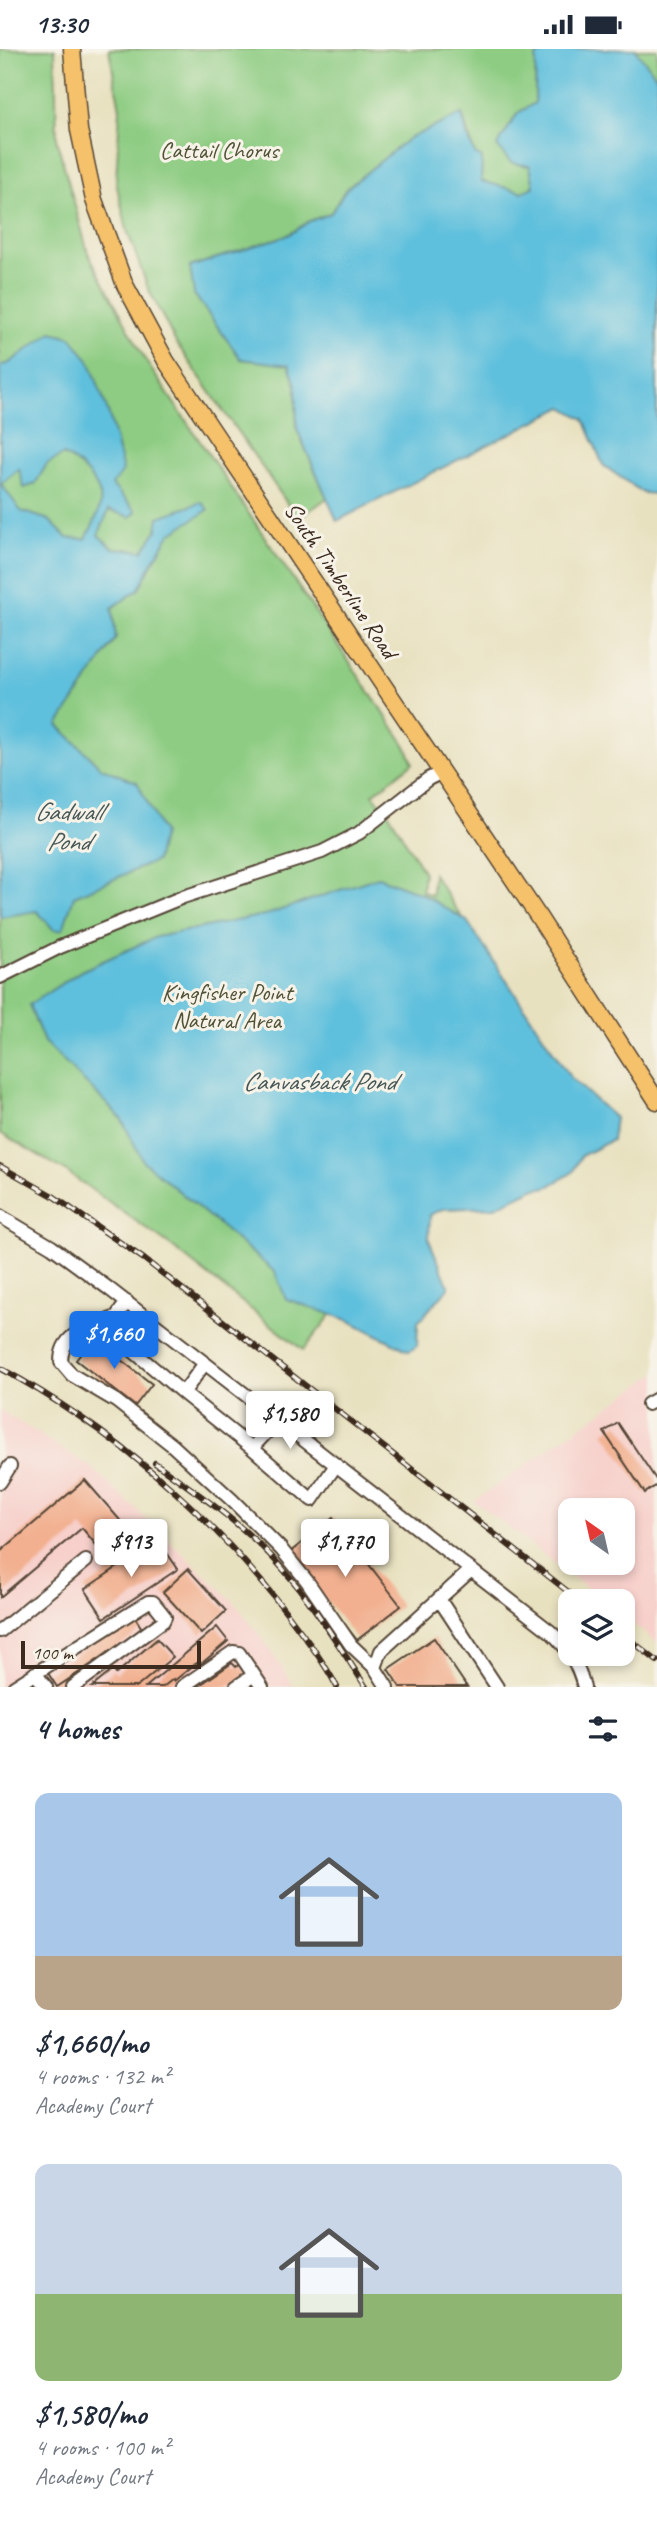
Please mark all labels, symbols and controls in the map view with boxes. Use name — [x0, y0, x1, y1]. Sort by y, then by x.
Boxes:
text: 13:30 — [35, 8, 87, 41]
park label: Cattail Chorus — [160, 135, 280, 165]
street label: South Timberline Road — [278, 496, 406, 667]
water label: Gadwall Pond — [35, 795, 110, 858]
park label: Kingfisher Point Natural Area — [162, 977, 294, 1035]
water label: Canvasback Pond — [243, 1065, 403, 1098]
pin: $1,660 — [57, 1311, 171, 1371]
text: $1,660 — [85, 1319, 143, 1348]
pin: $1,580 — [233, 1391, 347, 1451]
text: $1,580 — [262, 1399, 318, 1428]
north arrow — [558, 1498, 635, 1575]
map controls — [558, 1498, 635, 1666]
pin: $913 — [90, 1519, 172, 1579]
pin: $1,770 — [288, 1519, 402, 1579]
text: $913 — [110, 1527, 152, 1556]
text: $1,770 — [317, 1527, 373, 1556]
button: layers — [558, 1589, 635, 1666]
scale bar — [21, 1638, 201, 1670]
text: 100 m — [32, 1641, 73, 1665]
text: 4 homes — [35, 1710, 120, 1748]
icon: filters — [584, 1710, 622, 1748]
icon: home — [266, 1839, 392, 1965]
text: $1,660/mo — [35, 2024, 148, 2062]
text: 4 rooms · 132 m² — [35, 2062, 170, 2091]
text: Academy Court — [35, 2091, 151, 2120]
icon: home — [266, 2210, 392, 2336]
text: $1,580/mo — [35, 2395, 146, 2433]
text: 4 rooms · 100 m² — [35, 2433, 170, 2462]
text: Academy Court — [35, 2462, 151, 2491]

